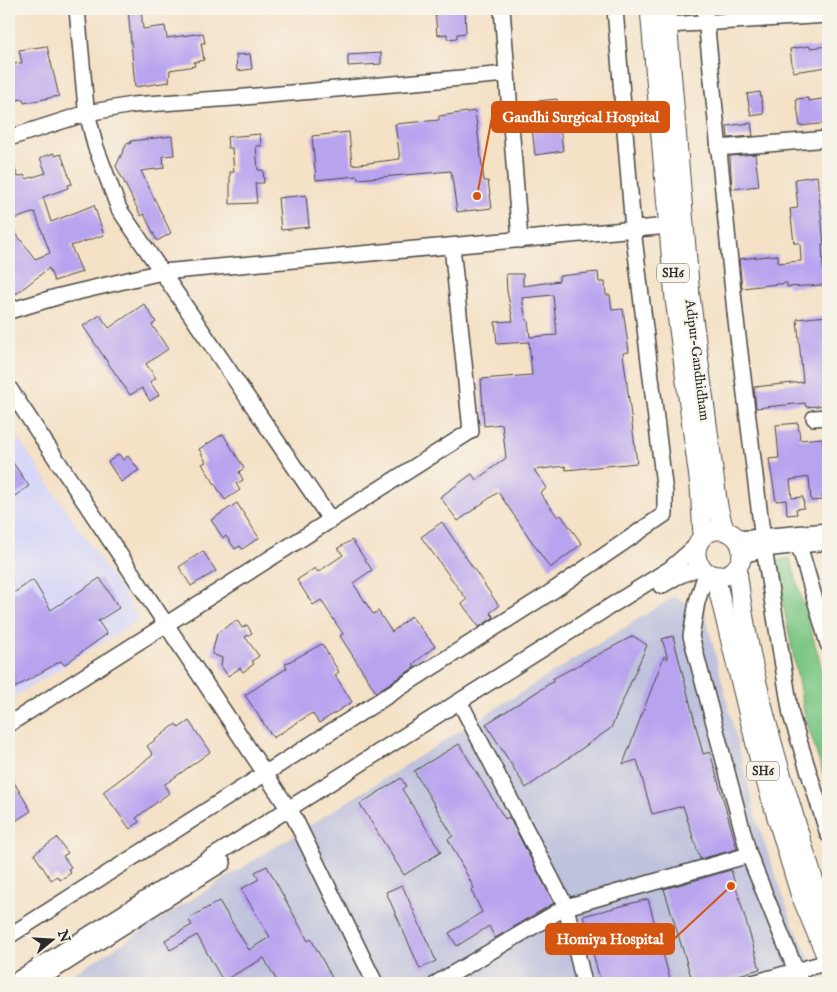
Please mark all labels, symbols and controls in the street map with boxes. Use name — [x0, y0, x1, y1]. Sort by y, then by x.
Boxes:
callout: Gandhi Surgical Hospital — [492, 102, 669, 132]
text: Gandhi Surgical Hospital — [503, 108, 660, 127]
road number: SH6 — [657, 264, 689, 282]
street label: Adipur-Gandhidham — [681, 297, 713, 422]
road number: SH6 — [747, 761, 779, 780]
north arrow — [28, 914, 78, 964]
callout: Homiya Hospital — [546, 924, 674, 954]
text: N — [53, 927, 74, 945]
text: Homiya Hospital — [556, 930, 664, 949]

